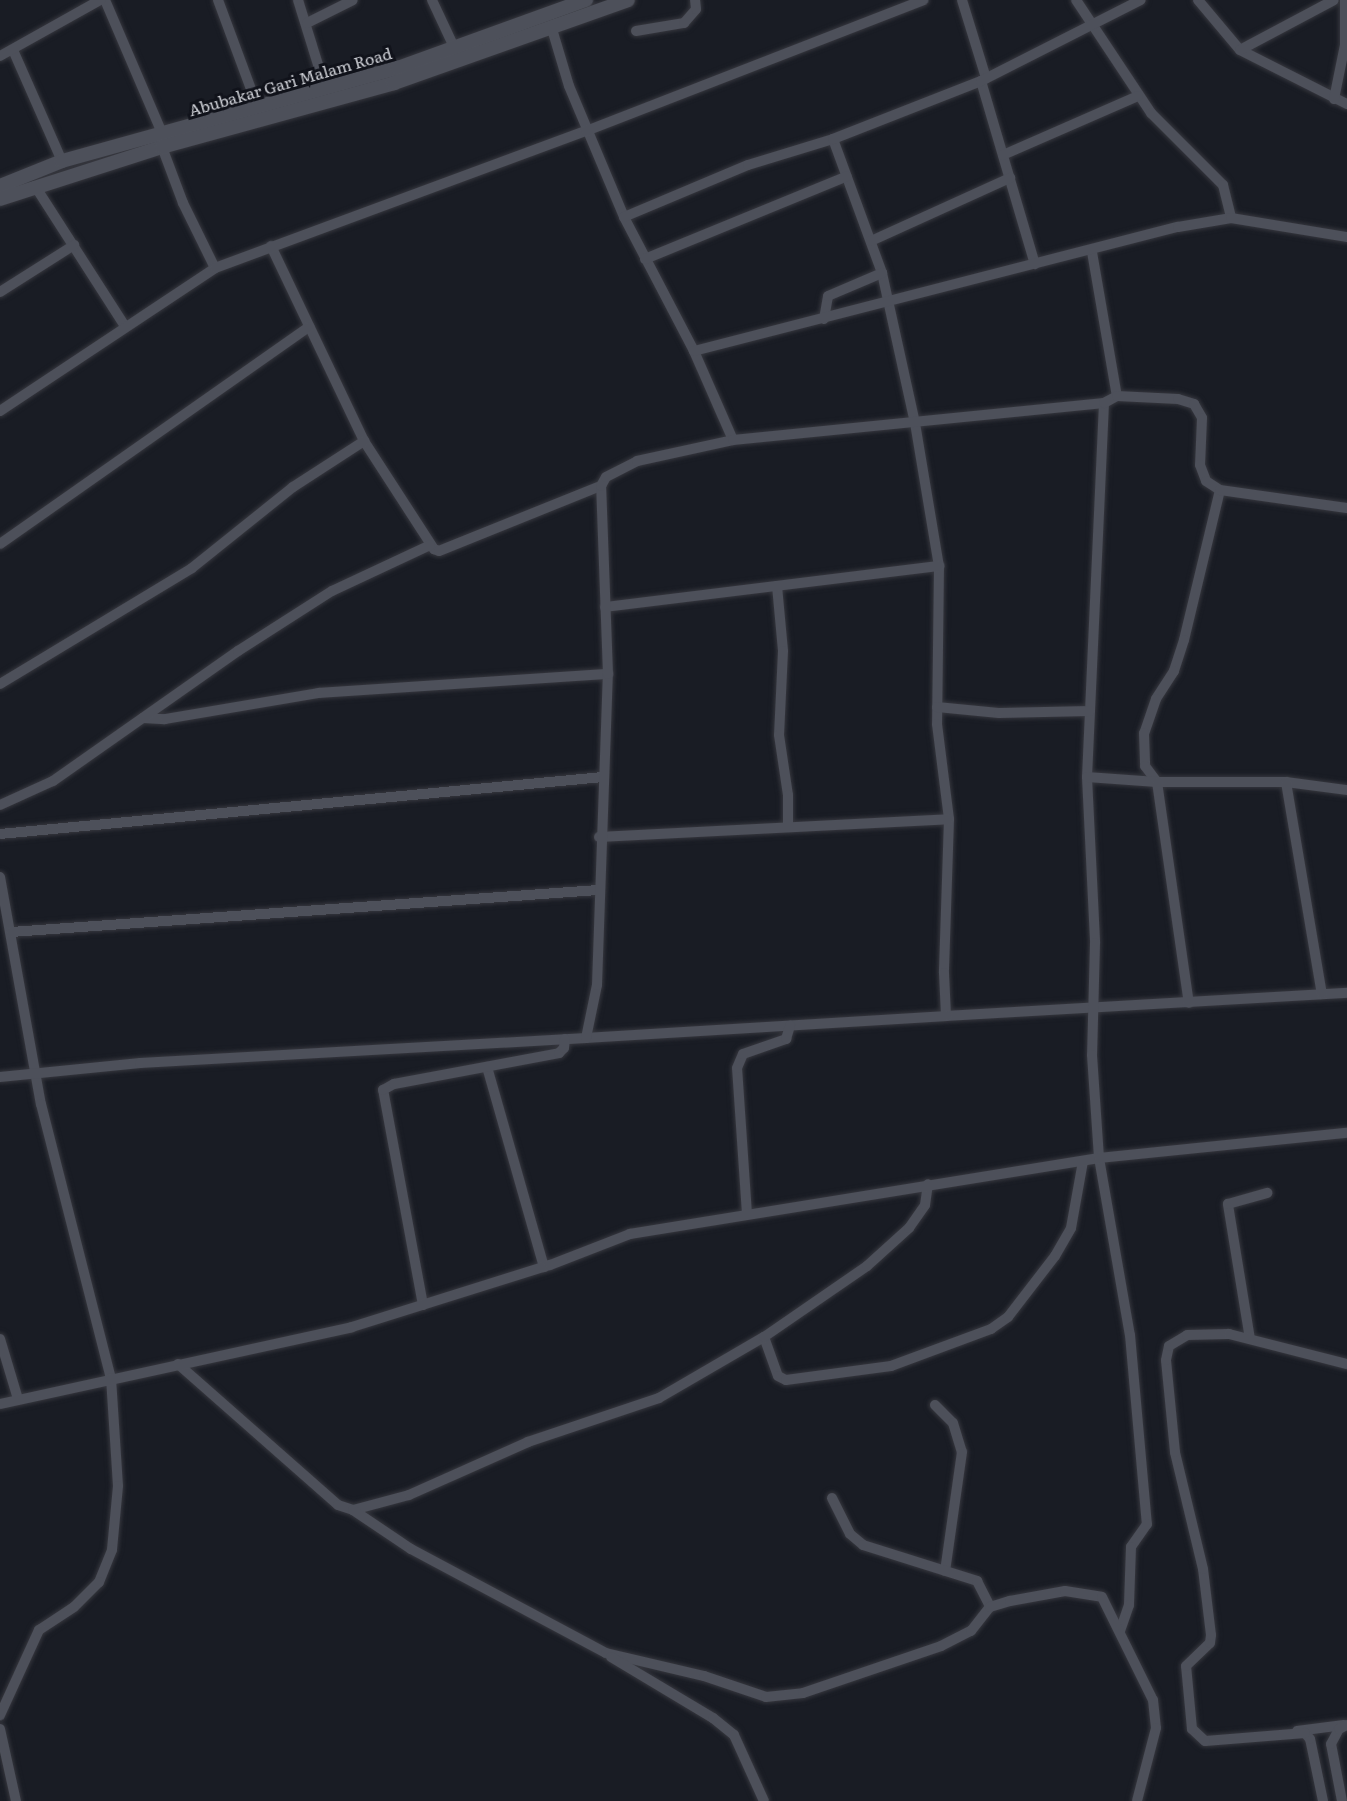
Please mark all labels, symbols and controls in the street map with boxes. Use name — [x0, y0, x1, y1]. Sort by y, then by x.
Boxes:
street label: Abubakar Gari Malam Road — [186, 43, 394, 119]

